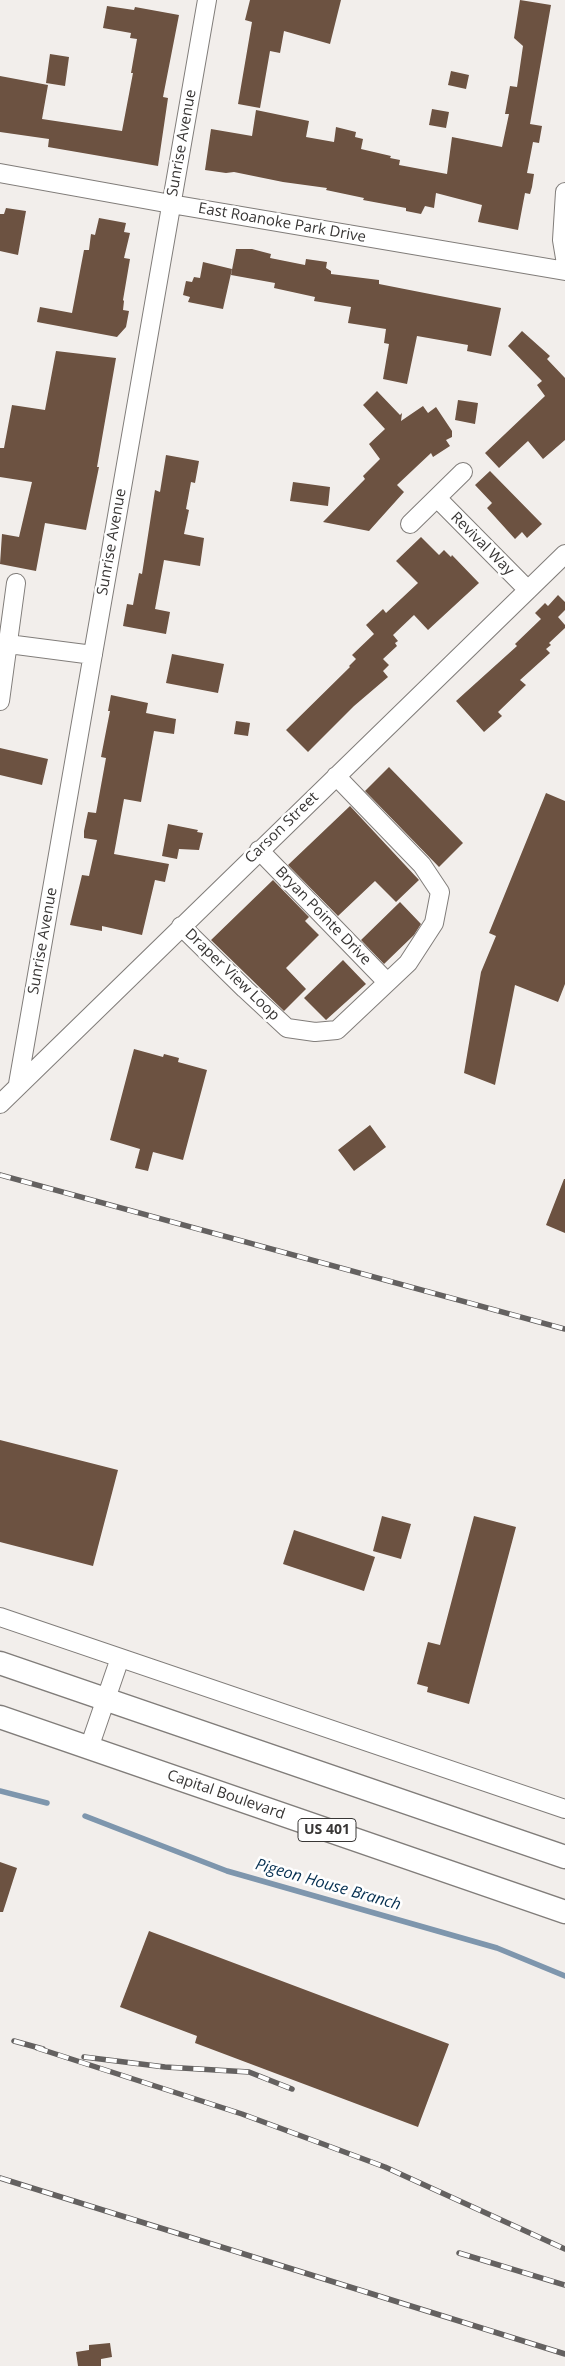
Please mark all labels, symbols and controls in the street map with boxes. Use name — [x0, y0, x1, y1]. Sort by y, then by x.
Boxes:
street label: Sunrise Avenue — [164, 88, 200, 198]
street label: East Roanoke Park Drive — [197, 199, 367, 247]
street label: Sunrise Avenue — [94, 487, 130, 597]
street label: Revival Way — [447, 509, 517, 579]
street label: Carson Street — [242, 789, 322, 867]
street label: Bryan Pointe Drive — [271, 863, 375, 969]
street label: Sunrise Avenue — [25, 886, 61, 996]
street label: Draper View Loop — [181, 925, 283, 1025]
street label: Capital Boulevard — [165, 1766, 287, 1824]
road number: US 401 — [298, 1818, 356, 1842]
water label: Pigeon House Branch — [253, 1855, 403, 1915]

